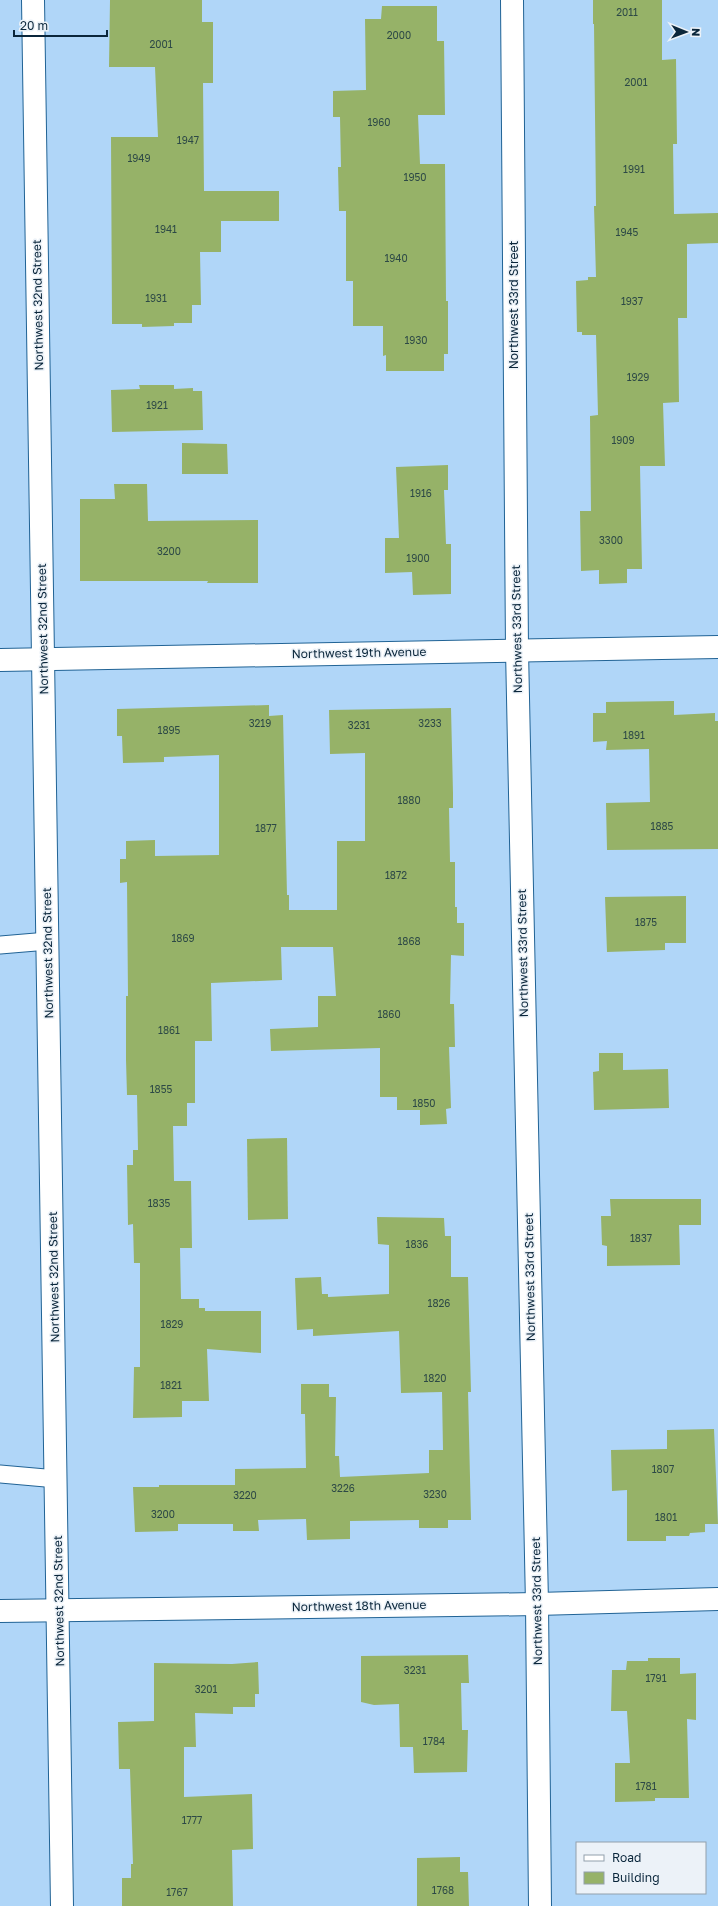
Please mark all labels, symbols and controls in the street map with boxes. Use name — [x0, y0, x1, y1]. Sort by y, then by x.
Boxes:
house number: 2011 — [616, 6, 638, 18]
scale bar — [14, 12, 107, 38]
north arrow — [666, 12, 706, 52]
text: 20 m — [20, 18, 48, 33]
text: N — [690, 28, 703, 36]
house number: 2000 — [387, 29, 411, 41]
house number: 2001 — [149, 38, 173, 50]
house number: 2001 — [624, 76, 648, 88]
house number: 1960 — [367, 116, 391, 128]
house number: 1947 — [177, 134, 199, 146]
house number: 1949 — [127, 152, 151, 164]
house number: 1991 — [623, 163, 645, 175]
house number: 1950 — [404, 171, 426, 183]
house number: 1941 — [155, 223, 177, 235]
house number: 1945 — [616, 226, 639, 238]
street label: Northwest 32nd Street — [29, 239, 46, 371]
street label: Northwest 33rd Street — [506, 241, 521, 369]
house number: 1940 — [384, 252, 408, 264]
house number: 1931 — [145, 292, 167, 304]
house number: 1937 — [621, 295, 643, 307]
house number: 1930 — [405, 334, 427, 346]
house number: 1929 — [627, 371, 649, 383]
house number: 1921 — [146, 399, 168, 411]
house number: 1909 — [611, 434, 635, 446]
house number: 1916 — [410, 487, 432, 499]
house number: 3300 — [599, 534, 623, 546]
house number: 3200 — [157, 545, 181, 557]
house number: 1900 — [406, 552, 430, 564]
street label: Northwest 32nd Street — [34, 563, 51, 695]
street label: Northwest 33rd Street — [508, 564, 525, 693]
street label: Northwest 19th Avenue — [292, 644, 426, 661]
house number: 3219 — [249, 717, 271, 729]
house number: 3233 — [418, 717, 442, 729]
house number: 3231 — [348, 719, 370, 731]
house number: 1895 — [158, 724, 181, 736]
house number: 1891 — [623, 729, 645, 741]
house number: 1880 — [397, 794, 421, 806]
house number: 1885 — [651, 820, 674, 832]
house number: 1877 — [255, 822, 277, 834]
house number: 1872 — [385, 869, 407, 881]
street label: Northwest 32nd Street — [39, 887, 56, 1019]
street label: Northwest 33rd Street — [514, 888, 531, 1017]
house number: 1875 — [635, 916, 657, 928]
house number: 1869 — [171, 932, 195, 944]
house number: 1868 — [397, 935, 421, 947]
house number: 1860 — [377, 1008, 401, 1020]
house number: 1861 — [158, 1024, 180, 1036]
house number: 1855 — [150, 1083, 172, 1095]
house number: 1850 — [413, 1097, 435, 1109]
house number: 1835 — [148, 1197, 170, 1209]
street label: Northwest 32nd Street — [45, 1211, 62, 1343]
street label: Northwest 33rd Street — [521, 1212, 538, 1341]
house number: 1837 — [630, 1232, 652, 1244]
house number: 1836 — [406, 1238, 428, 1250]
house number: 1826 — [428, 1297, 450, 1309]
house number: 1829 — [161, 1318, 183, 1330]
house number: 1820 — [424, 1372, 446, 1384]
house number: 1821 — [160, 1379, 182, 1391]
house number: 1807 — [652, 1463, 674, 1475]
house number: 3226 — [331, 1482, 355, 1494]
house number: 3230 — [423, 1488, 447, 1500]
house number: 3220 — [233, 1489, 257, 1501]
house number: 3200 — [151, 1508, 175, 1520]
house number: 1801 — [655, 1511, 677, 1523]
street label: Northwest 32nd Street — [50, 1535, 67, 1667]
street label: Northwest 33rd Street — [528, 1536, 545, 1665]
street label: Northwest 18th Avenue — [292, 1597, 427, 1614]
house number: 3231 — [404, 1664, 426, 1676]
house number: 1791 — [645, 1672, 667, 1684]
house number: 3201 — [195, 1683, 217, 1695]
house number: 1784 — [423, 1735, 445, 1747]
house number: 1781 — [635, 1780, 657, 1792]
house number: 1777 — [182, 1814, 202, 1826]
legend — [576, 1842, 706, 1894]
text: Road — [612, 1850, 641, 1865]
text: Building — [612, 1870, 660, 1885]
house number: 1768 — [432, 1884, 454, 1896]
house number: 1767 — [166, 1886, 188, 1898]

